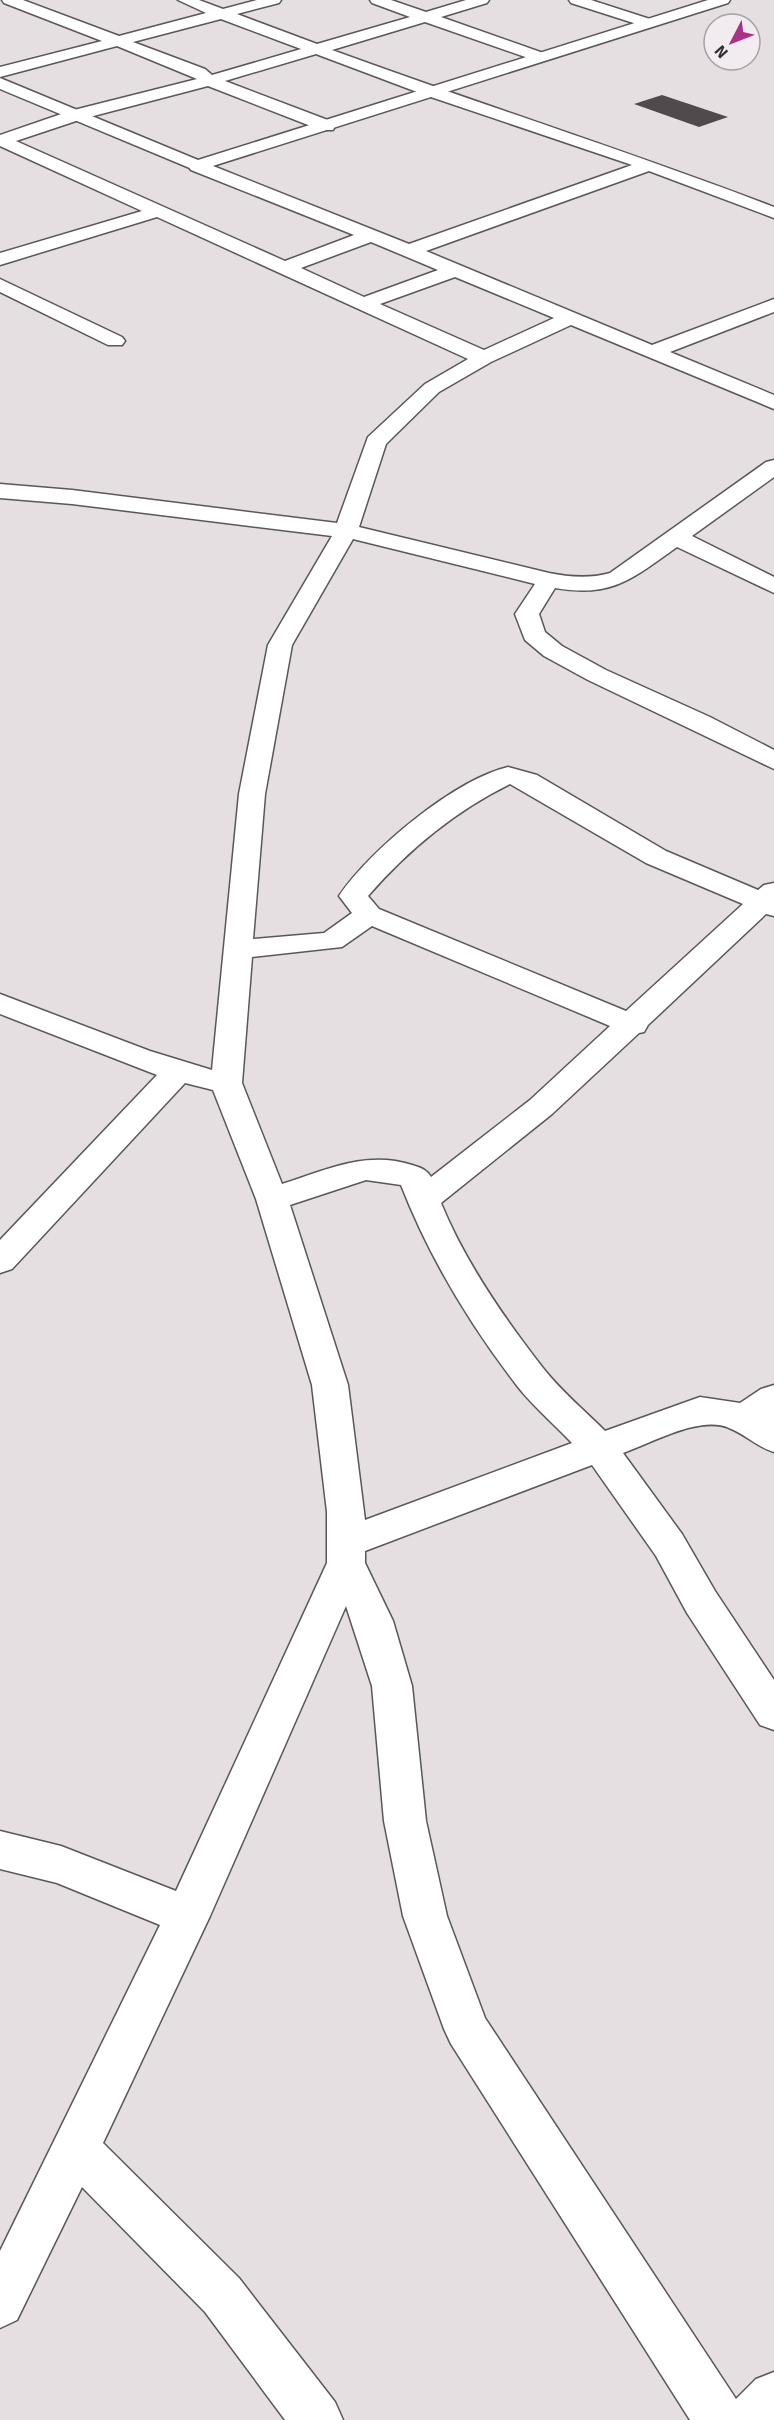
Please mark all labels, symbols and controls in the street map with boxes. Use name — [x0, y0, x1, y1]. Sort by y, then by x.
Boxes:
north arrow — [702, 12, 762, 72]
text: N — [710, 41, 733, 62]

